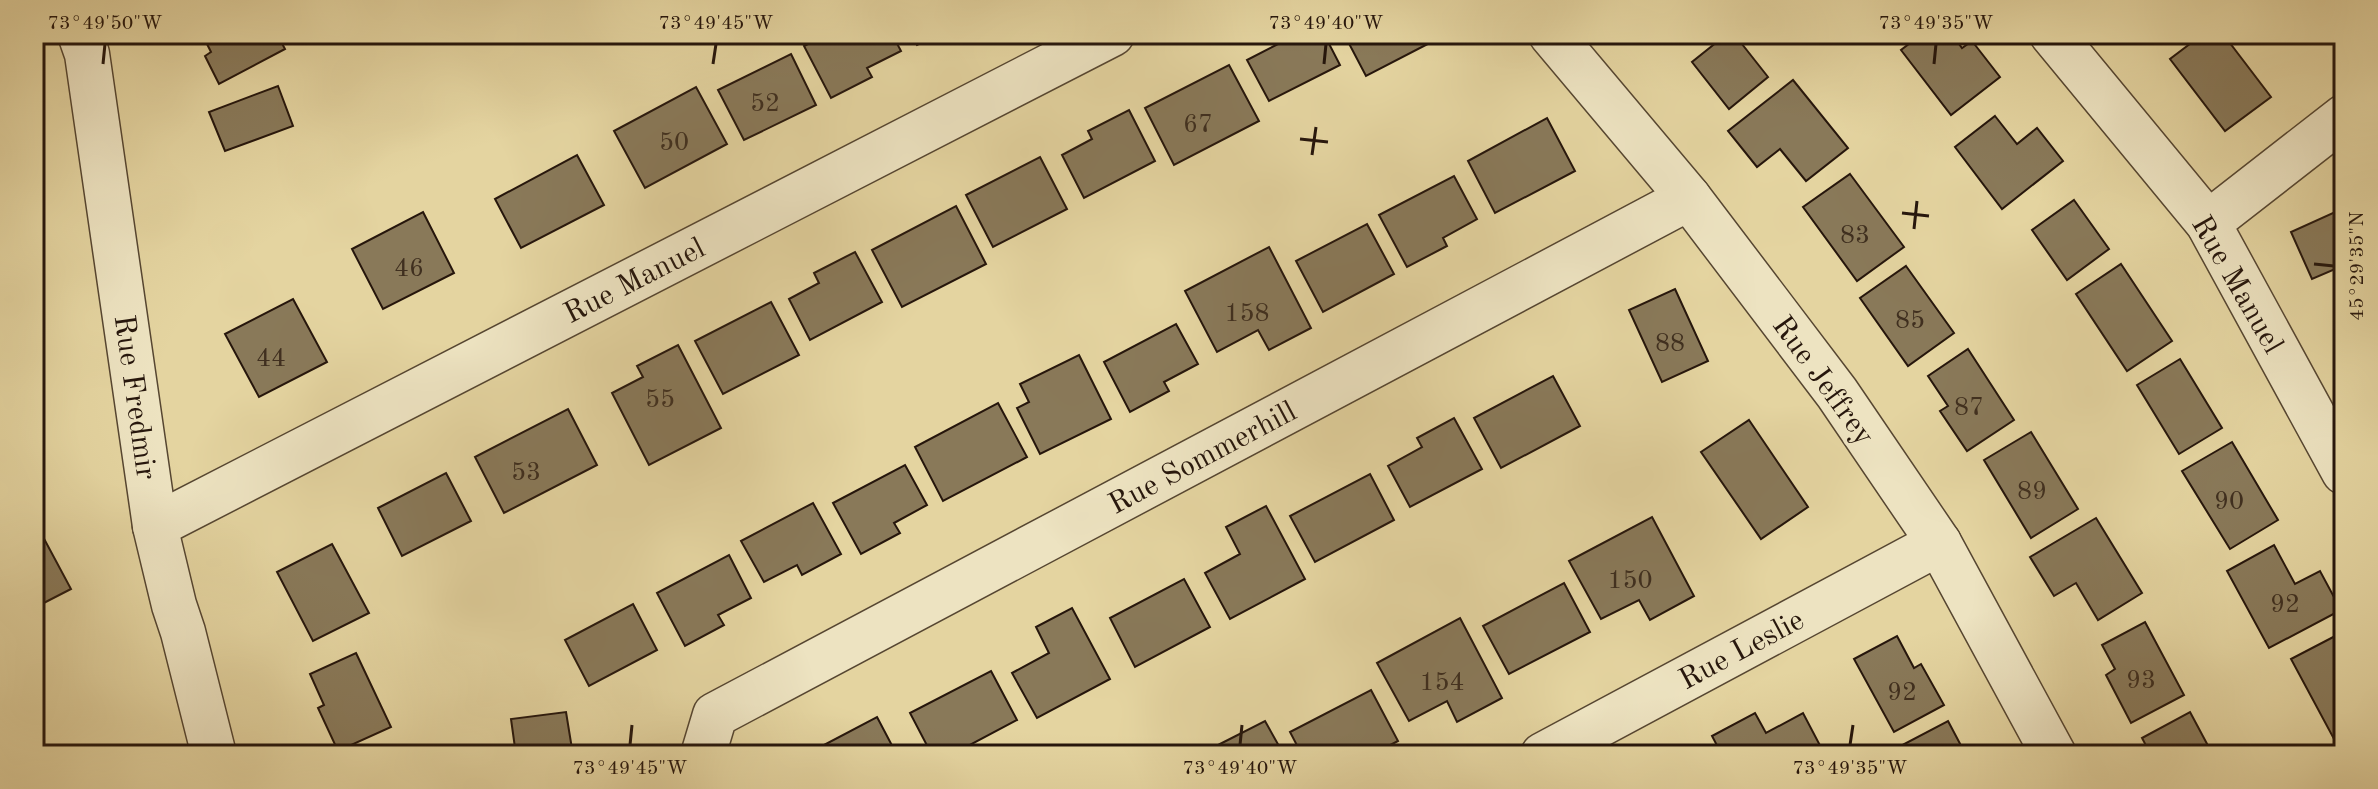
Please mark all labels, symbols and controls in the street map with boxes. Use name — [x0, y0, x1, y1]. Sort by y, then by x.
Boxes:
text: 73°49'50"W — [47, 14, 163, 34]
text: 73°49'45"W — [658, 14, 774, 34]
text: 73°49'40"W — [1268, 14, 1384, 34]
text: 73°49'35"W — [1878, 14, 1994, 34]
house number: 52 — [750, 91, 780, 117]
house number: 67 — [1183, 112, 1213, 138]
house number: 50 — [659, 130, 689, 156]
street label: Rue Manuel — [2185, 211, 2288, 359]
text: 45°29'35"N — [2348, 211, 2368, 321]
house number: 83 — [1840, 223, 1870, 249]
street label: Rue Manuel — [560, 234, 710, 330]
house number: 46 — [394, 256, 424, 282]
house number: 158 — [1224, 301, 1270, 327]
house number: 85 — [1895, 308, 1925, 334]
street label: Rue Jeffrey — [1766, 311, 1879, 451]
street label: Rue Fredmir — [108, 313, 160, 482]
house number: 88 — [1655, 331, 1685, 357]
house number: 44 — [256, 346, 286, 372]
house number: 55 — [645, 387, 675, 413]
house number: 87 — [1954, 395, 1984, 421]
street label: Rue Sommerhill — [1104, 397, 1302, 521]
house number: 53 — [511, 460, 541, 486]
house number: 89 — [2017, 479, 2047, 505]
house number: 90 — [2214, 489, 2244, 515]
house number: 150 — [1607, 568, 1653, 594]
house number: 92 — [2270, 592, 2300, 618]
street label: Rue Leslie — [1675, 605, 1809, 696]
house number: 93 — [2126, 668, 2156, 694]
house number: 154 — [1419, 670, 1465, 696]
house number: 92 — [1887, 680, 1917, 706]
text: 73°49'45"W — [572, 759, 688, 779]
text: 73°49'40"W — [1182, 759, 1298, 779]
text: 73°49'35"W — [1792, 759, 1908, 779]

